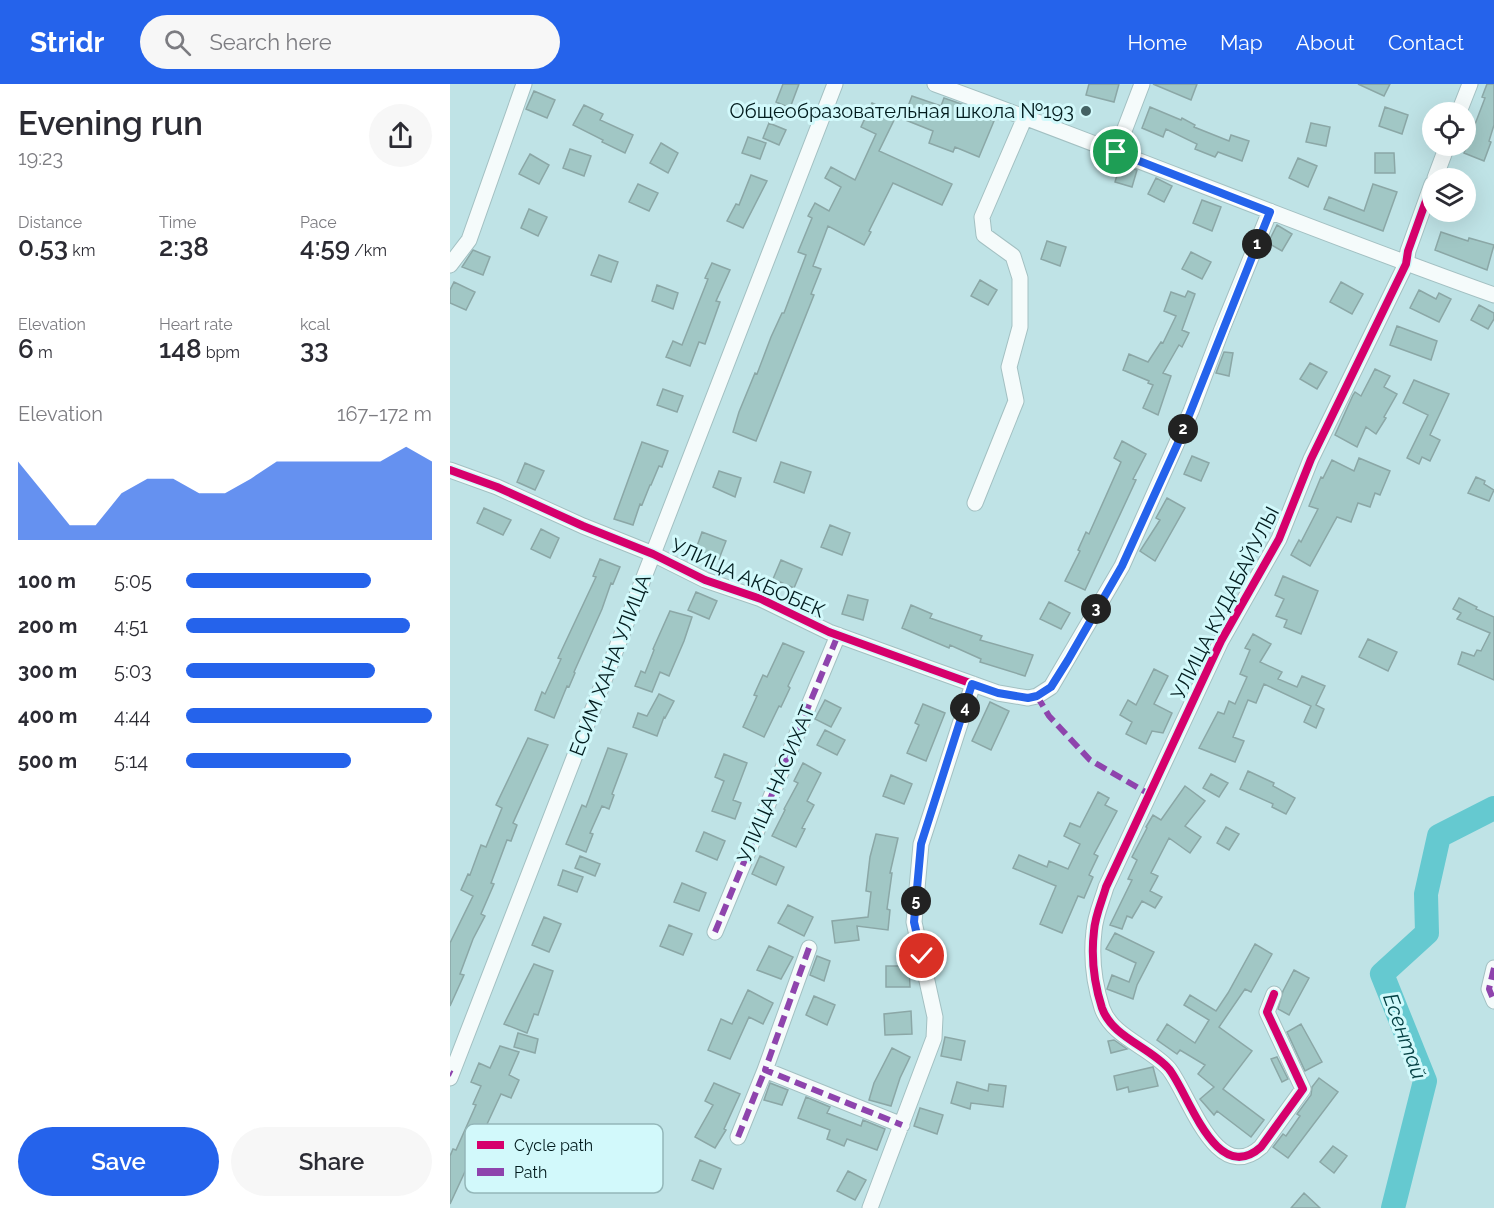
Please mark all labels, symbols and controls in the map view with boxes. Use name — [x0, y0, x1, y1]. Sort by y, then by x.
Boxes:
search box — [140, 15, 560, 69]
text: Stridr — [30, 26, 104, 59]
icon: search — [161, 26, 194, 59]
text: Search here — [209, 29, 332, 55]
text: Home — [1128, 30, 1187, 55]
text: Map — [1220, 30, 1263, 55]
text: About — [1296, 30, 1355, 55]
text: Contact — [1388, 30, 1464, 55]
place label: Общеобразовательная школа №193 — [729, 99, 1074, 123]
map controls — [1422, 102, 1476, 222]
button: locate — [1422, 102, 1476, 156]
text: Evening run — [18, 104, 203, 143]
button: share — [369, 104, 432, 167]
marker: Общеобразовательная школа №193 — [1079, 104, 1093, 118]
pin — [1090, 126, 1141, 177]
icon: arrive — [1099, 135, 1132, 168]
text: 19:23 — [18, 146, 63, 170]
button: layers — [1422, 168, 1476, 222]
text: Distance — [18, 213, 82, 232]
text: Time — [159, 213, 196, 232]
text: Pace — [300, 213, 337, 232]
pin: 1 — [1242, 229, 1272, 259]
text: 0.53 — [18, 232, 68, 262]
text: 2:38 — [159, 232, 209, 262]
text: 4:59 — [300, 232, 350, 262]
text: 1 — [1253, 234, 1261, 253]
text: km — [68, 241, 95, 260]
text: /km — [350, 241, 387, 260]
text: Elevation — [18, 315, 86, 334]
text: Heart rate — [159, 315, 233, 334]
text: kcal — [300, 315, 330, 334]
text: 6 — [18, 334, 34, 364]
text: 148 — [159, 334, 202, 364]
text: 33 — [300, 334, 329, 364]
text: m — [34, 343, 53, 362]
text: bpm — [202, 343, 240, 362]
text: Elevation — [18, 402, 103, 426]
text: 167–172 m — [337, 402, 432, 426]
pin: 2 — [1168, 414, 1198, 444]
text: 2 — [1178, 419, 1188, 438]
street label: УЛИЦА КУДАБАЙУЛЫ — [1166, 502, 1284, 704]
street label: УЛИЦА АКБОБЕК — [667, 533, 829, 623]
text: 100 m — [18, 569, 76, 593]
text: 5:05 — [114, 569, 152, 593]
street label: ЕСИМ ХАНА УЛИЦА — [564, 570, 656, 759]
pin: 3 — [1081, 594, 1111, 624]
text: 3 — [1092, 599, 1100, 618]
text: 200 m — [18, 614, 77, 638]
text: 4:51 — [114, 614, 148, 638]
text: 300 m — [18, 659, 77, 683]
text: 5:03 — [114, 659, 152, 683]
pin: 4 — [950, 693, 980, 723]
text: 4 — [960, 698, 970, 717]
street label: УЛИЦА НАСИХАТ — [732, 702, 820, 866]
text: 400 m — [18, 704, 77, 728]
text: 4:44 — [114, 704, 151, 728]
text: 500 m — [18, 749, 77, 773]
text: 5:14 — [114, 749, 148, 773]
pin: 5 — [901, 886, 931, 916]
text: 5 — [912, 891, 920, 910]
pin — [896, 930, 947, 981]
icon: check — [905, 939, 938, 972]
water label: Есентай — [1378, 990, 1432, 1082]
legend — [465, 1124, 663, 1193]
button: Save — [18, 1127, 219, 1196]
button: Share — [231, 1127, 432, 1196]
text: Cycle path — [514, 1136, 593, 1155]
text: Path — [514, 1163, 547, 1182]

